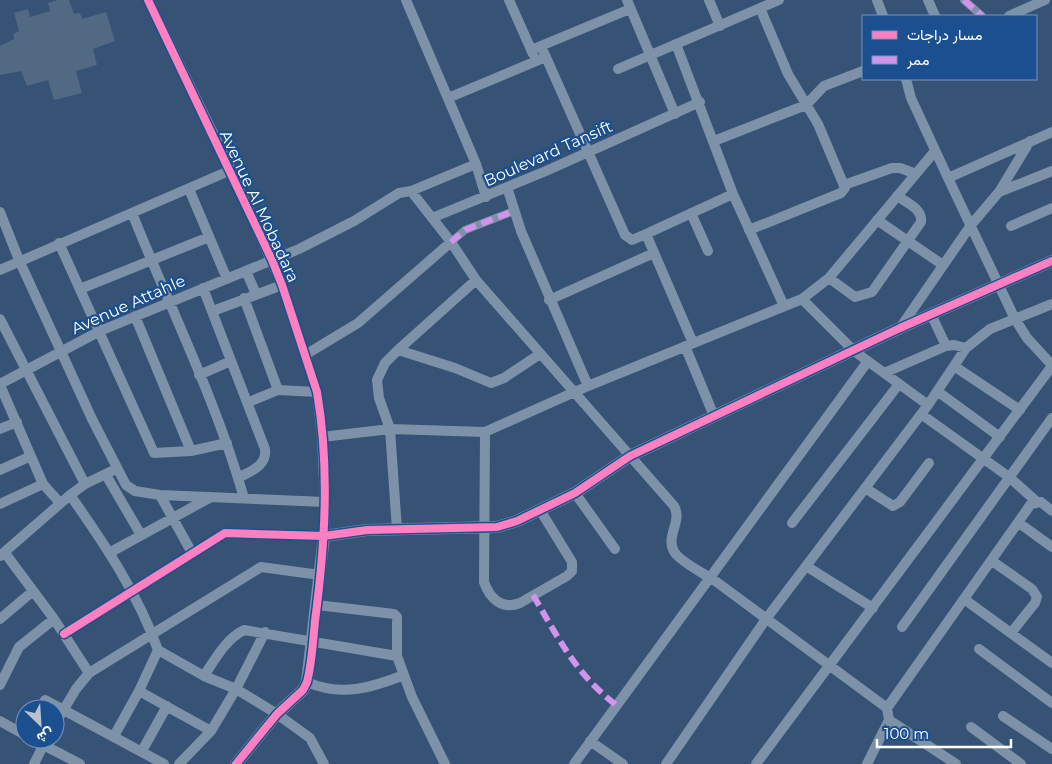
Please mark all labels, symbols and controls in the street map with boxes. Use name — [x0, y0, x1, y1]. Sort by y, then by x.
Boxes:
legend — [862, 15, 1037, 80]
text: مسار دراجات — [907, 25, 983, 44]
text: ممر — [906, 50, 929, 69]
street label: Boulevard Tansift — [481, 116, 616, 190]
street label: Avenue Al Mobadara — [216, 127, 303, 285]
street label: Avenue Attahle — [68, 271, 188, 338]
north arrow — [15, 699, 65, 749]
scale bar — [877, 716, 1011, 748]
text: ش — [34, 724, 57, 748]
text: 100 m — [884, 724, 929, 743]

